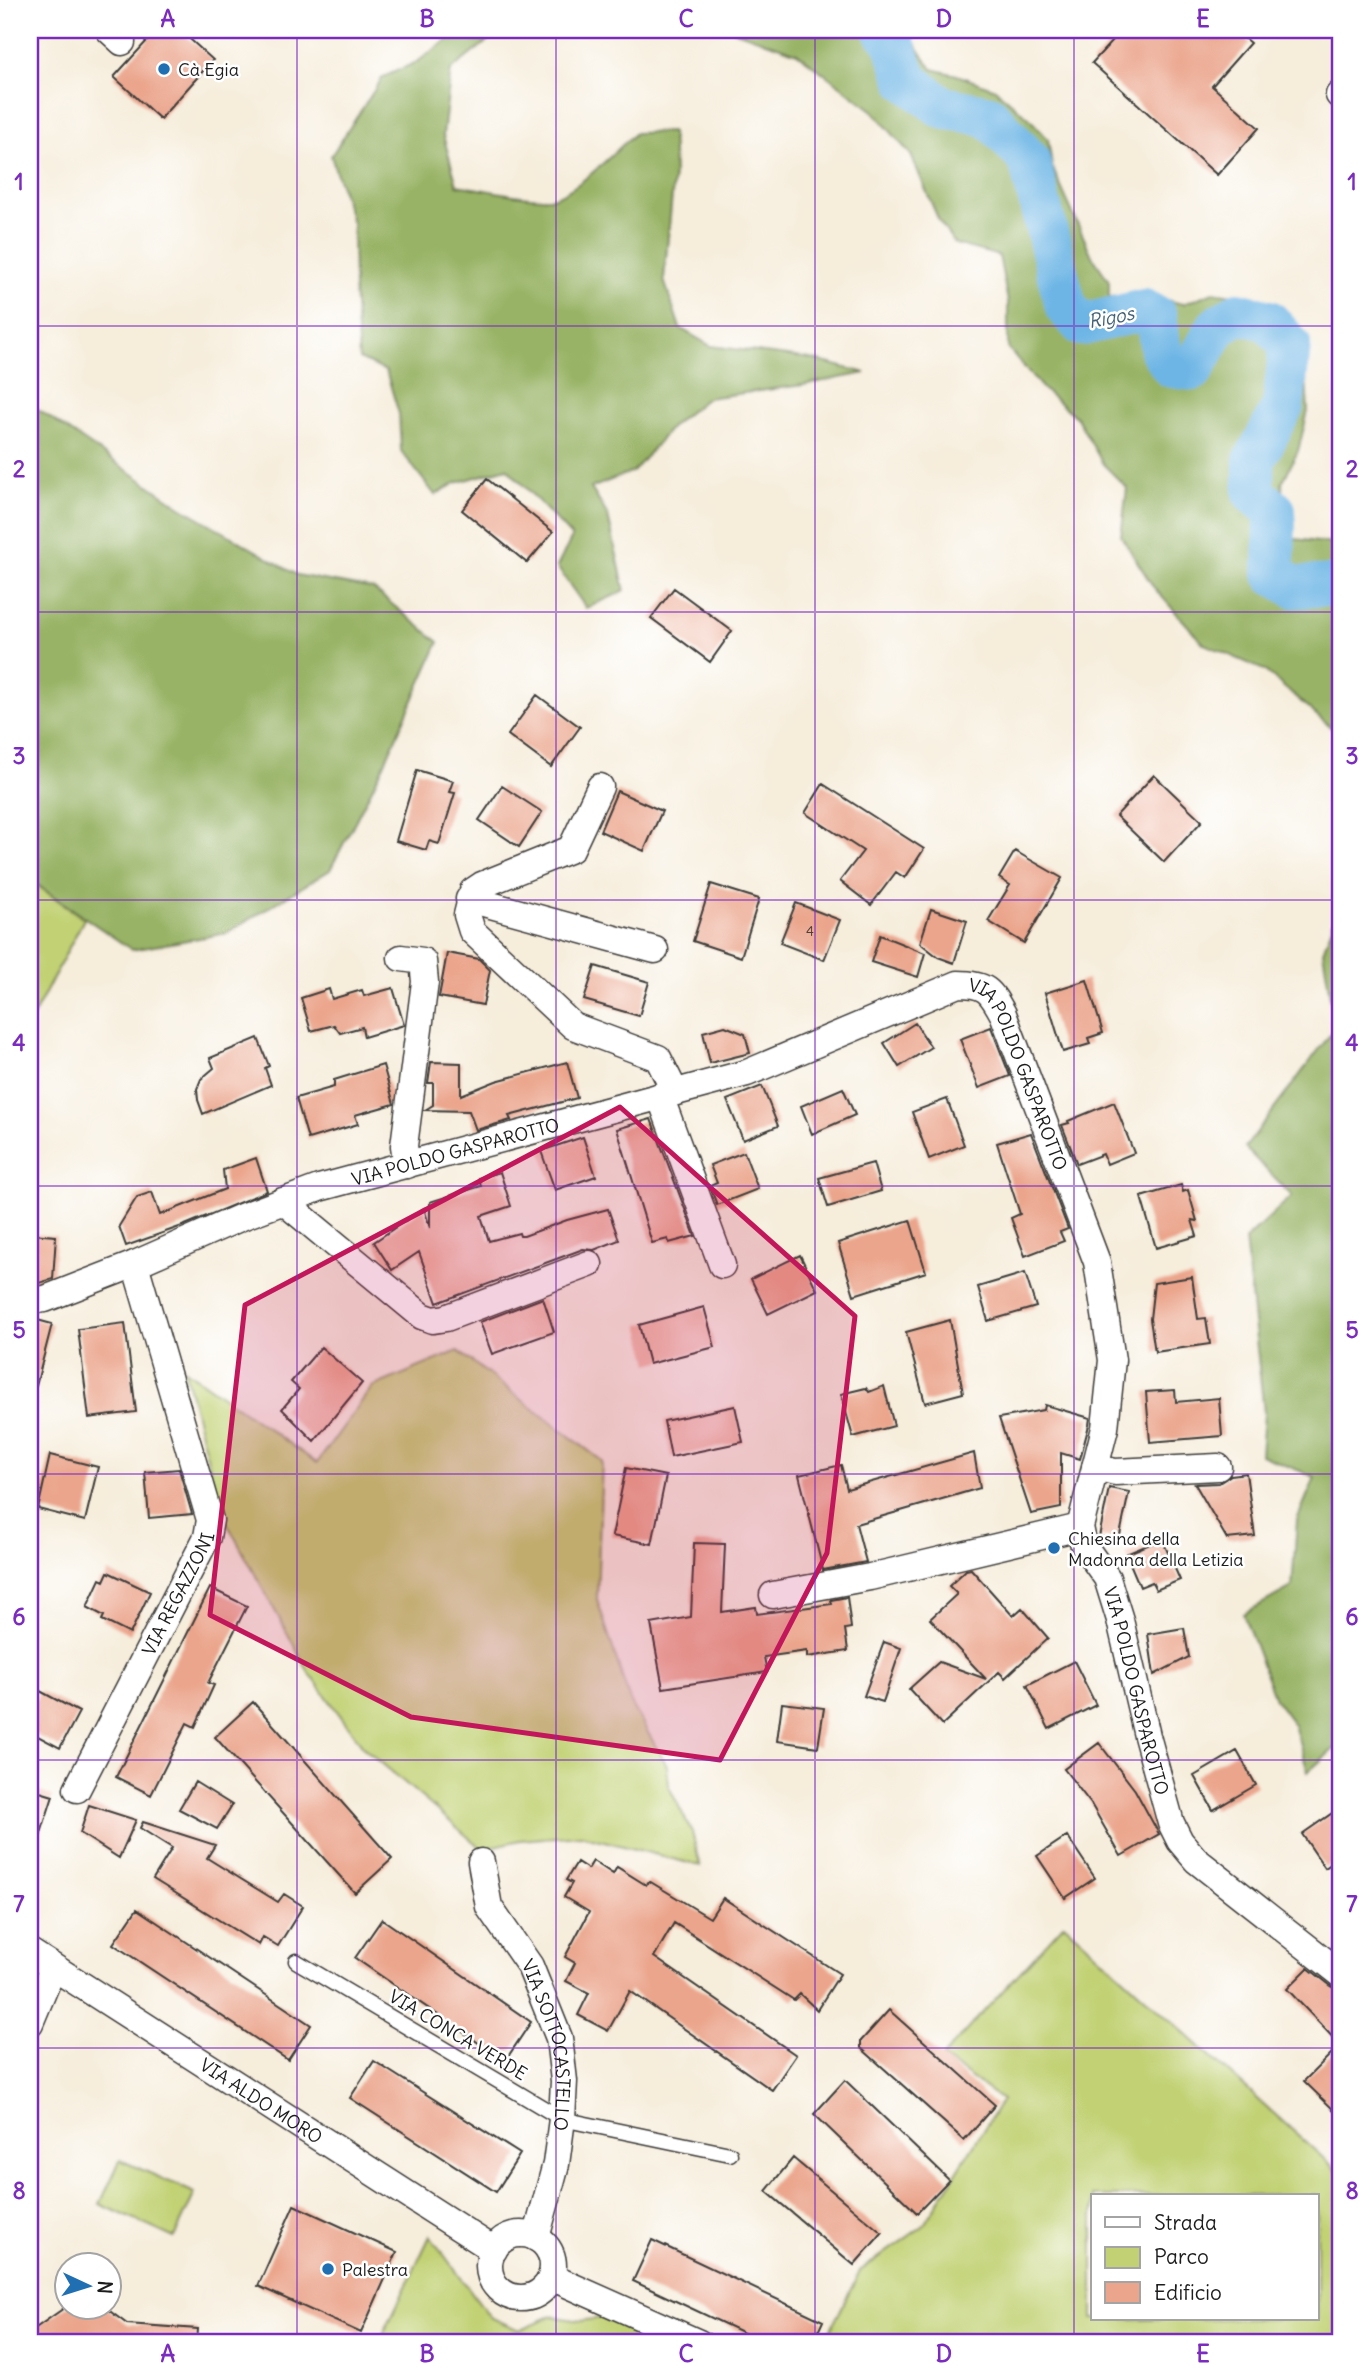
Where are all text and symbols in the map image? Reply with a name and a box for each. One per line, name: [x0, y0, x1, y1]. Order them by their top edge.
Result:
text: A: [161, 4, 176, 33]
text: B: [419, 4, 435, 33]
text: C: [678, 4, 694, 33]
text: D: [936, 4, 952, 33]
text: E: [1196, 4, 1210, 33]
place label: Cà Egia: [178, 58, 239, 81]
marker: Cà Egia: [156, 61, 172, 77]
text: 1: [14, 167, 24, 196]
text: 1: [1347, 167, 1357, 196]
water label: Rigos: [1086, 301, 1137, 333]
text: 2: [13, 454, 26, 483]
text: 2: [1346, 454, 1359, 483]
text: 3: [12, 741, 26, 770]
text: 3: [1345, 741, 1359, 770]
house number: 4: [806, 922, 814, 940]
street label: VIA POLDO GASPAROTTO: [967, 973, 1073, 1173]
text: 4: [12, 1028, 26, 1057]
text: 4: [1345, 1028, 1359, 1057]
street label: VIA POLDO GASPAROTTO: [349, 1113, 562, 1190]
text: 5: [12, 1315, 26, 1344]
text: 5: [1345, 1315, 1359, 1344]
place label: Chiesina della Madonna della Letizia: [1068, 1527, 1244, 1571]
street label: VIA REGAZZONI: [137, 1531, 219, 1659]
marker: Chiesina della Madonna della Letizia: [1046, 1540, 1062, 1556]
street label: VIA POLDO GASPAROTTO: [1099, 1584, 1174, 1797]
text: 6: [12, 1602, 26, 1631]
text: 6: [1345, 1602, 1359, 1631]
text: 7: [13, 1889, 25, 1918]
text: 7: [1346, 1889, 1358, 1918]
street label: VIA SOTTOCASTELLO: [517, 1954, 576, 2132]
street label: VIA CONCA VERDE: [385, 1985, 531, 2085]
street label: VIA ALDO MORO: [196, 2053, 327, 2148]
text: 8: [12, 2176, 26, 2205]
text: 8: [1345, 2176, 1359, 2205]
legend: [1091, 2194, 1318, 2320]
text: Strada: [1154, 2209, 1217, 2236]
text: Parco: [1154, 2243, 1209, 2270]
north arrow: [52, 2250, 122, 2320]
place label: Palestra: [342, 2258, 408, 2281]
marker: Palestra: [320, 2261, 336, 2277]
text: Edificio: [1154, 2279, 1222, 2306]
text: N: [93, 2280, 117, 2295]
text: A: [161, 2339, 176, 2368]
text: B: [419, 2339, 435, 2368]
text: C: [678, 2339, 694, 2368]
text: D: [936, 2339, 952, 2368]
text: E: [1196, 2339, 1210, 2368]

